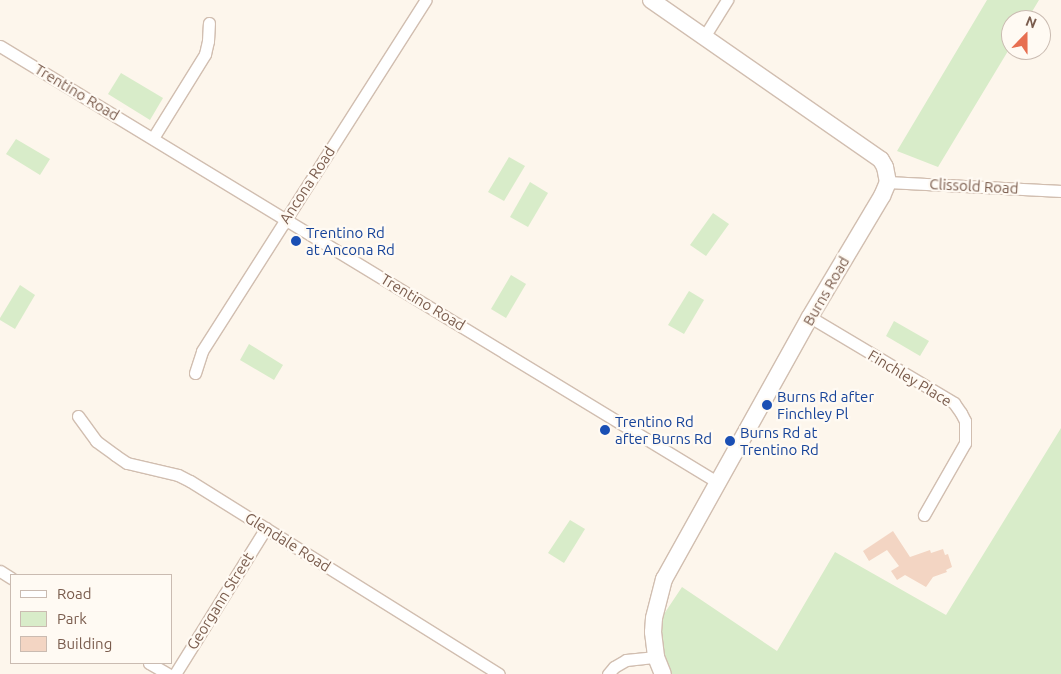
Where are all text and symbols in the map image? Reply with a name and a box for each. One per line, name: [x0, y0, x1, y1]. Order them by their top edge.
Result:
north arrow: [1001, 10, 1051, 60]
text: N: [1023, 13, 1039, 31]
street label: Trentino Road: [32, 60, 122, 124]
street label: Ancona Road: [275, 143, 339, 227]
street label: Clissold Road: [929, 175, 1019, 197]
place label: Trentino Rd at Ancona Rd: [306, 223, 395, 258]
marker: Trentino Rd at Ancona Rd: [290, 235, 302, 247]
street label: Burns Road: [799, 253, 853, 329]
street label: Trentino Road: [378, 270, 468, 334]
street label: Finchley Place: [865, 346, 955, 410]
place label: Burns Rd after Finchley Pl: [777, 387, 874, 422]
marker: Burns Rd after Finchley Pl: [761, 399, 773, 411]
place label: Trentino Rd after Burns Rd: [615, 412, 712, 447]
place label: Burns Rd at Trentino Rd: [740, 423, 819, 458]
marker: Trentino Rd after Burns Rd: [599, 424, 611, 436]
marker: Burns Rd at Trentino Rd: [724, 435, 736, 447]
street label: Glendale Road: [242, 509, 334, 575]
street label: Georgann Street: [183, 549, 257, 653]
legend: [10, 574, 172, 664]
text: Road: [57, 585, 92, 602]
text: Park: [57, 610, 87, 627]
text: Building: [57, 635, 112, 652]

